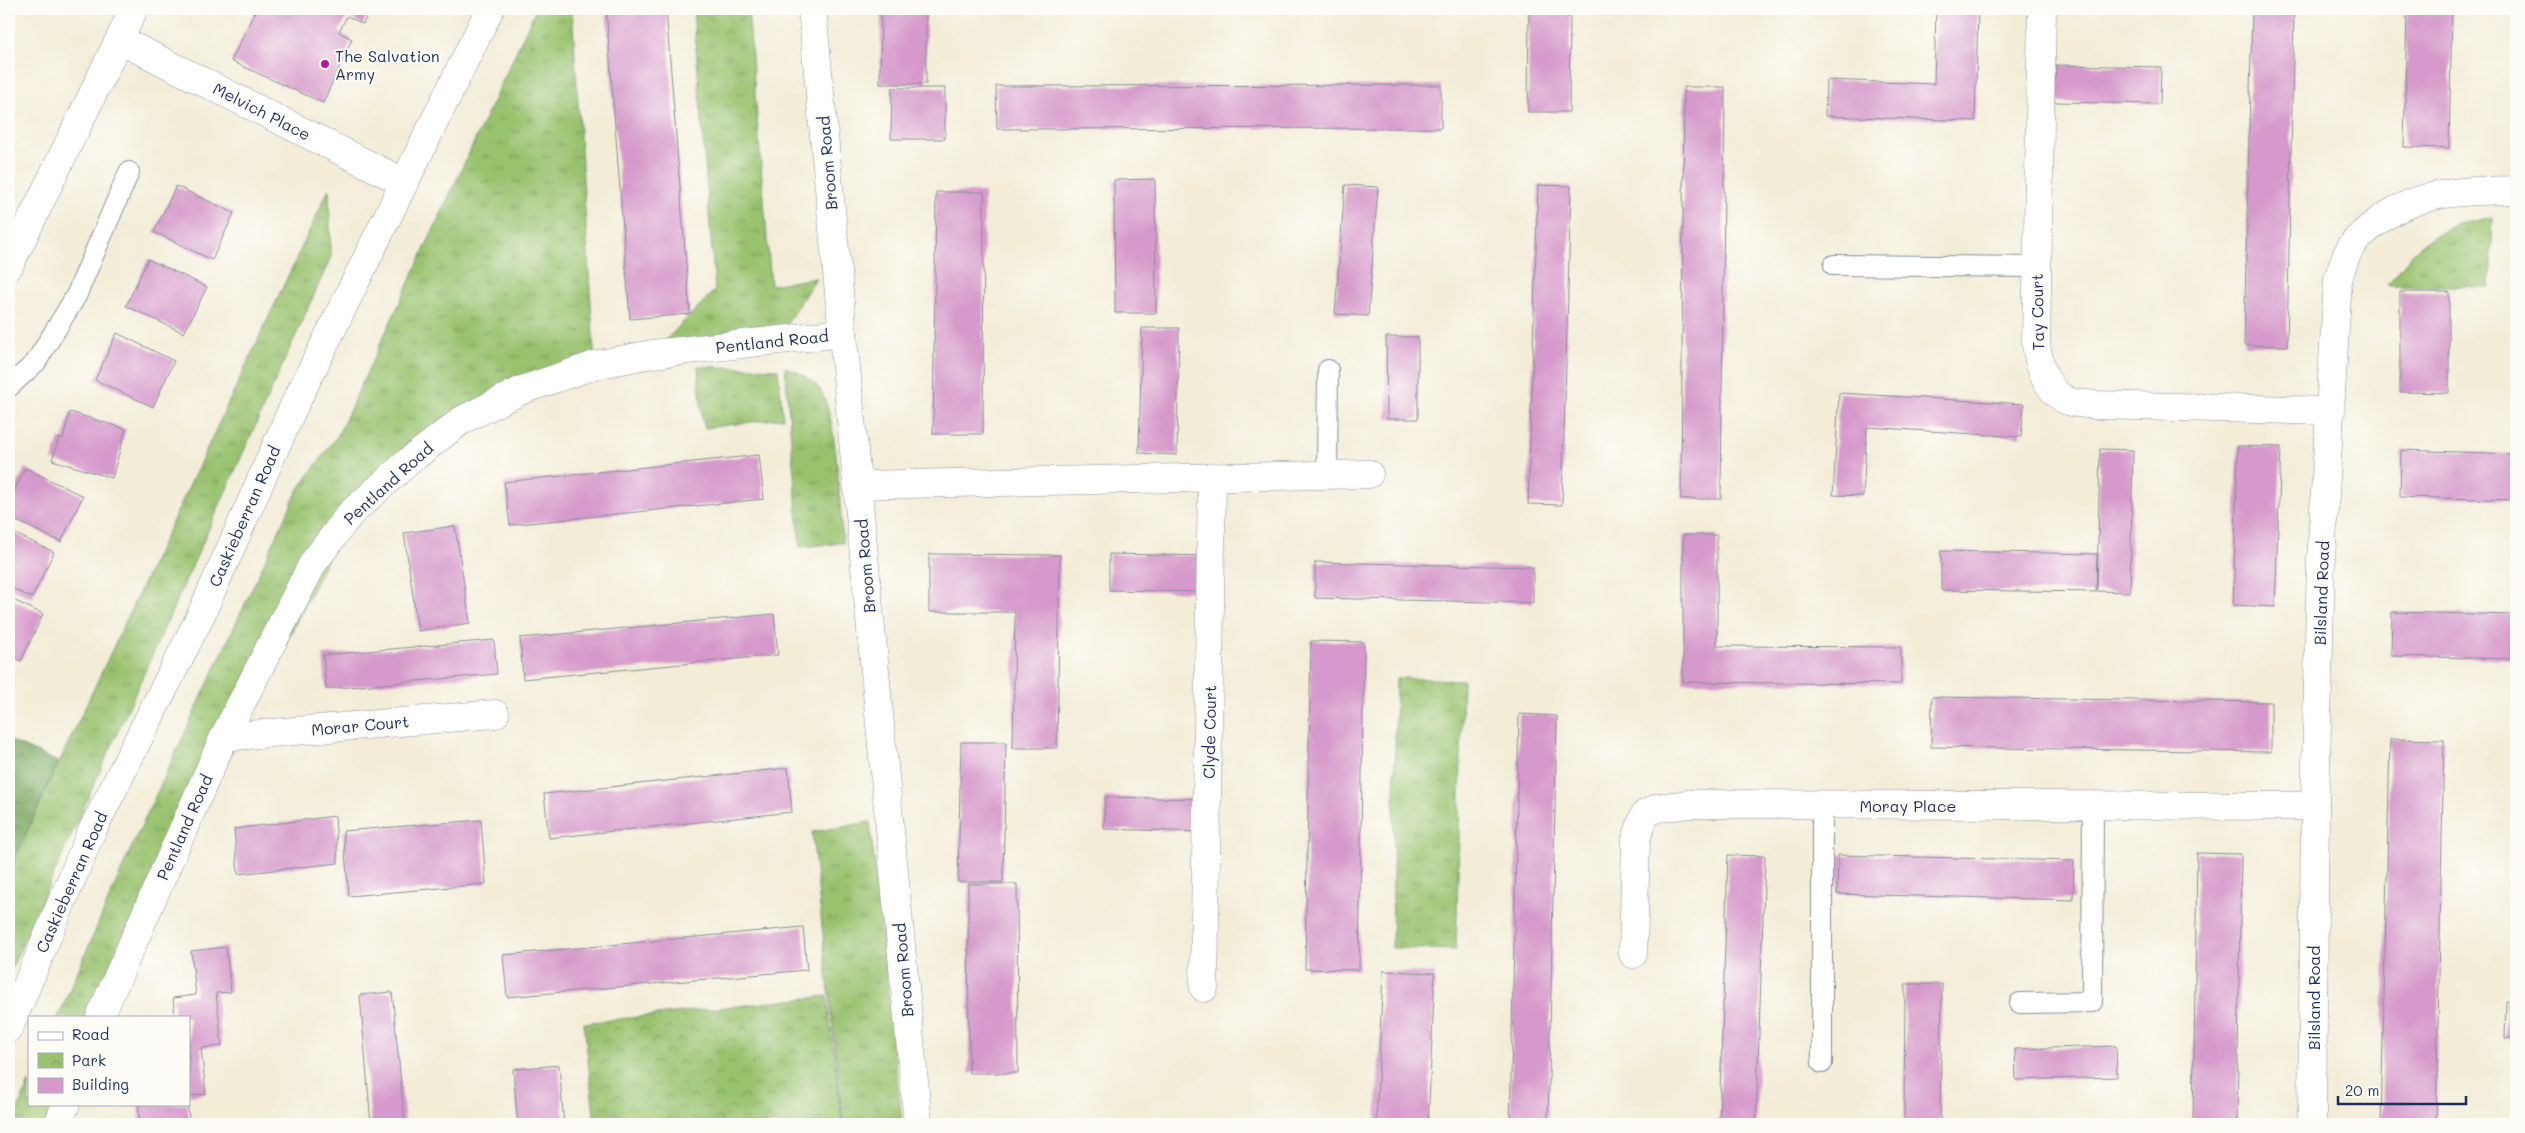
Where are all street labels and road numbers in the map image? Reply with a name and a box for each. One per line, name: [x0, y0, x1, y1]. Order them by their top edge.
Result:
street label: Melvich Place: [210, 77, 314, 145]
street label: Broom Road: [812, 115, 842, 211]
street label: Tay Court: [2026, 273, 2048, 351]
street label: Pentland Road: [714, 325, 830, 357]
street label: Pentland Road: [339, 437, 437, 529]
street label: Caskieberran Road: [203, 442, 285, 590]
street label: Broom Road: [850, 518, 880, 614]
street label: Bilsland Road: [2309, 540, 2333, 646]
street label: Clyde Court: [1198, 685, 1220, 779]
street label: Morar Court: [310, 710, 410, 740]
street label: Pentland Road: [151, 771, 217, 883]
street label: Moray Place: [1860, 795, 1956, 816]
street label: Caskieberran Road: [30, 808, 112, 956]
street label: Broom Road: [888, 922, 918, 1018]
street label: Bilsland Road: [2303, 946, 2324, 1050]

